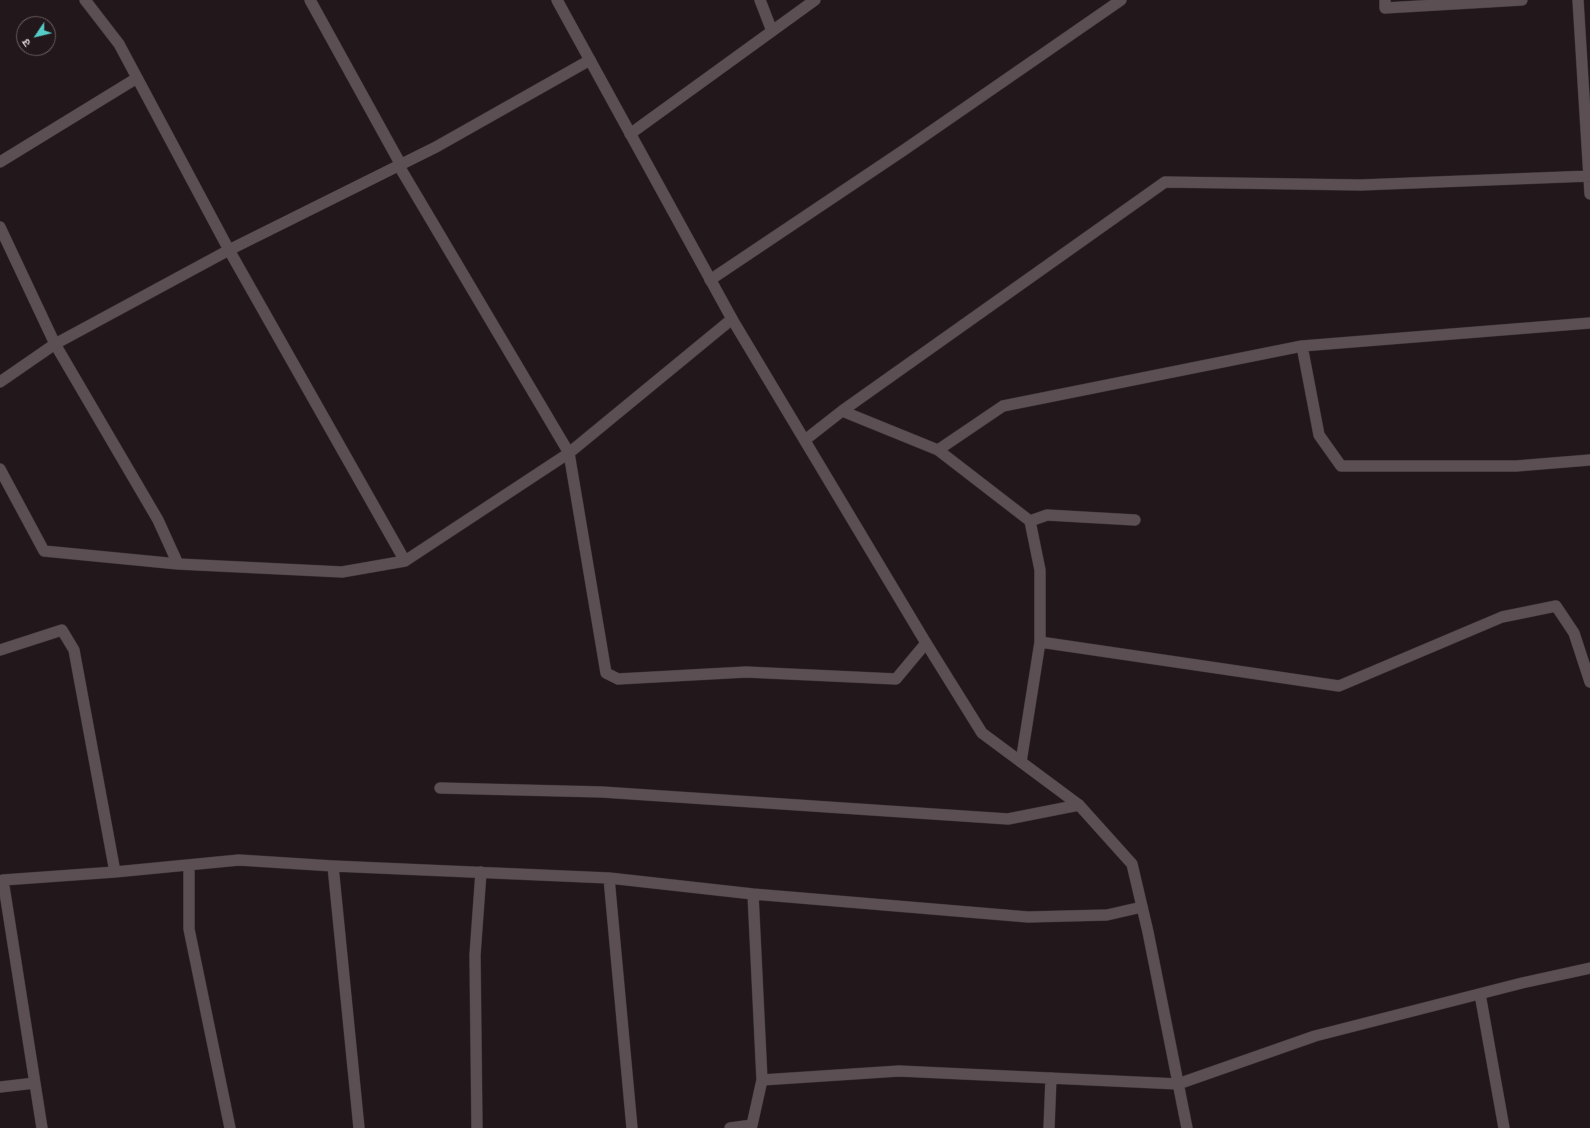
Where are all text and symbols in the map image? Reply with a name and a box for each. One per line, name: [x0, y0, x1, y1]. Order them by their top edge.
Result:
north arrow: [16, 16, 56, 56]
text: उ: [19, 36, 35, 49]

